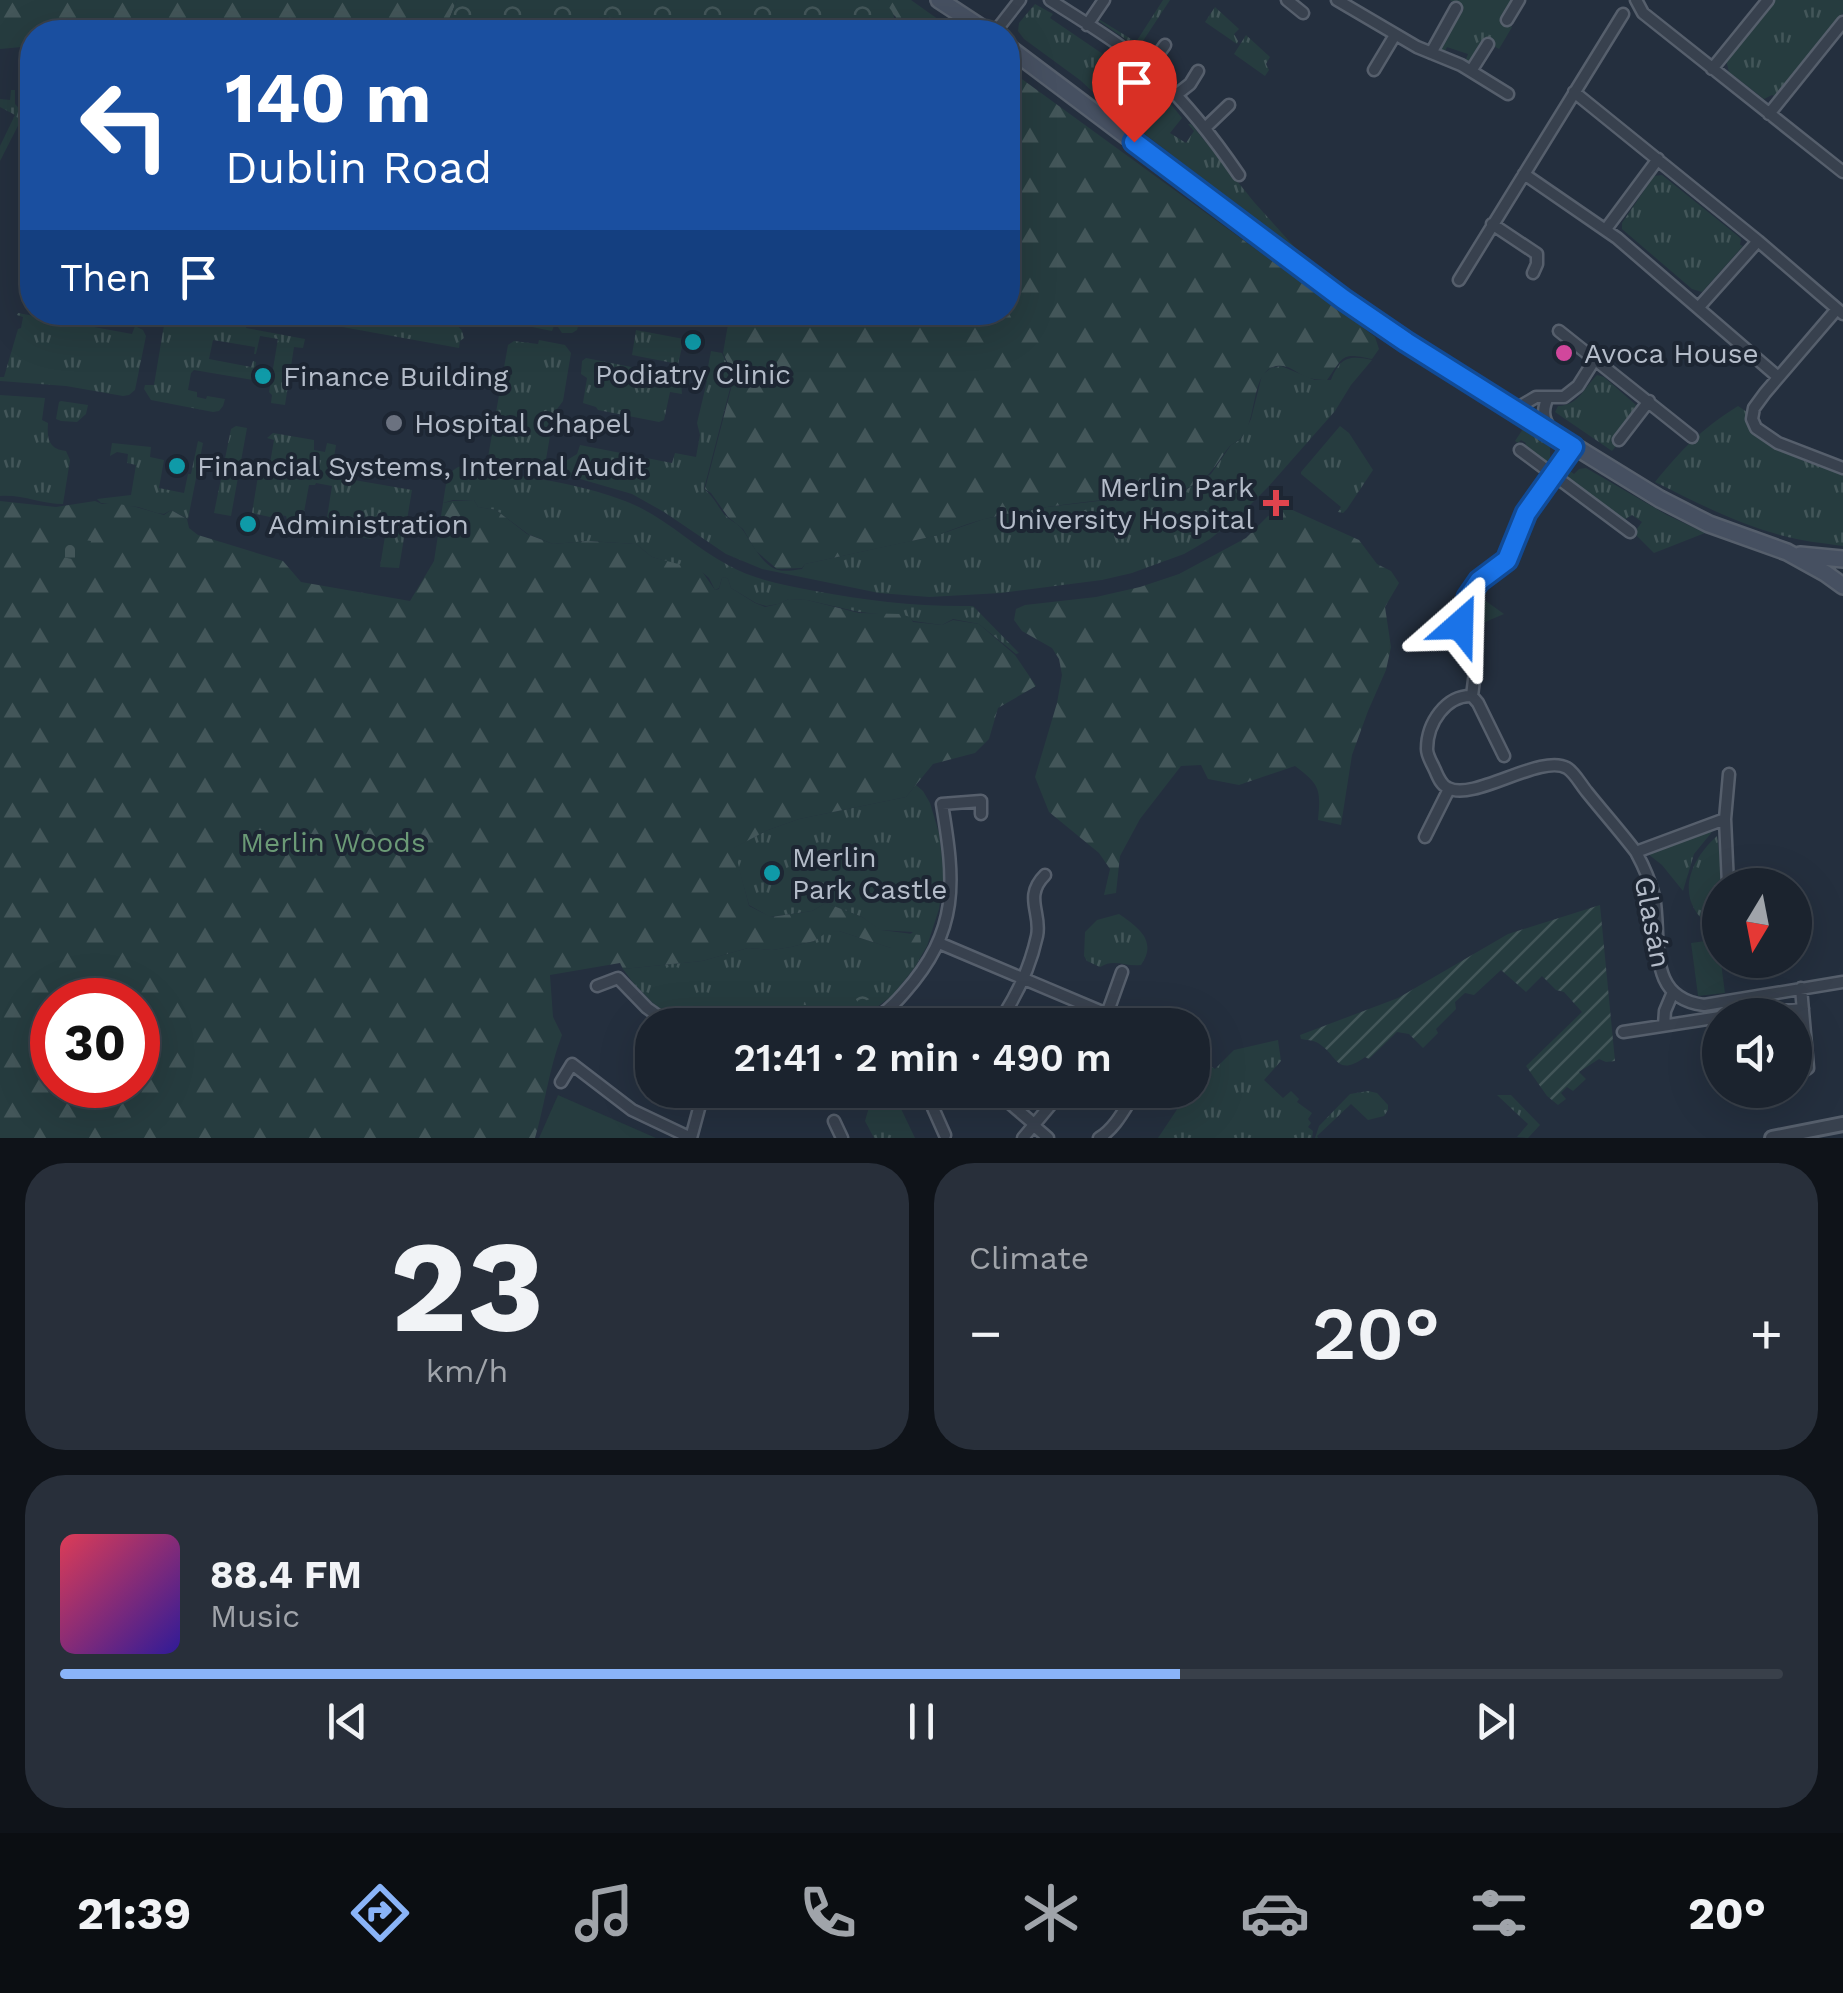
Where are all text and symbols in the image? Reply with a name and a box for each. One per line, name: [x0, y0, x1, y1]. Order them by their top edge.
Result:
pin: [1092, 40, 1177, 143]
icon: arrive: [1107, 55, 1162, 110]
text: 140 m: [225, 57, 431, 139]
icon: left: [60, 60, 190, 190]
text: Dublin Road: [225, 141, 492, 194]
icon: arrive: [171, 250, 226, 305]
text: Then: [60, 256, 151, 300]
marker: Podiatry Clinic: [682, 331, 704, 353]
place label: Avoca House: [1584, 337, 1759, 370]
marker: Avoca House: [1553, 342, 1575, 364]
place label: Podiatry Clinic: [595, 358, 791, 391]
place label: Finance Building: [283, 360, 508, 393]
marker: Finance Building: [252, 365, 274, 387]
place label: Hospital Chapel: [414, 407, 631, 440]
marker: Hospital Chapel: [383, 412, 405, 434]
place label: Financial Systems, Internal Audit: [197, 450, 647, 483]
marker: Financial Systems, Internal Audit: [166, 455, 188, 477]
place label: Merlin Park University Hospital: [998, 471, 1254, 536]
marker: Merlin Park University Hospital: [1263, 490, 1289, 516]
place label: Administration: [268, 508, 469, 541]
marker: Administration: [237, 513, 259, 535]
position arrow: [1408, 573, 1512, 677]
park label: Merlin Woods: [240, 826, 426, 859]
place label: Merlin Park Castle: [792, 841, 947, 906]
marker: Merlin Park Castle: [761, 862, 783, 884]
north arrow: [1702, 868, 1812, 978]
map controls: [1702, 868, 1812, 1108]
street label: Glasán: [1627, 873, 1678, 971]
speed limit sign: 30: [30, 978, 160, 1108]
button: sound: [1702, 998, 1812, 1108]
text: 21:41 · 2 min · 490 m: [733, 1036, 1112, 1080]
text: 23: [390, 1210, 544, 1363]
text: Climate: [969, 1239, 1089, 1277]
text: 20°: [1312, 1289, 1440, 1377]
text: −: [969, 1301, 1002, 1365]
text: +: [1750, 1301, 1783, 1365]
text: km/h: [426, 1352, 508, 1390]
text: 88.4 FM: [210, 1553, 362, 1597]
text: Music: [210, 1597, 300, 1635]
icon: previous: [320, 1694, 375, 1749]
icon: pause: [894, 1694, 949, 1749]
icon: next: [1468, 1694, 1523, 1749]
icon: directions: [345, 1878, 415, 1948]
icon: music: [569, 1878, 639, 1948]
icon: phone: [793, 1878, 863, 1948]
icon: climate: [1016, 1878, 1086, 1948]
icon: car: [1240, 1878, 1310, 1948]
icon: filters: [1464, 1878, 1534, 1948]
text: 21:39: [77, 1887, 191, 1940]
text: 20°: [1688, 1887, 1766, 1940]

